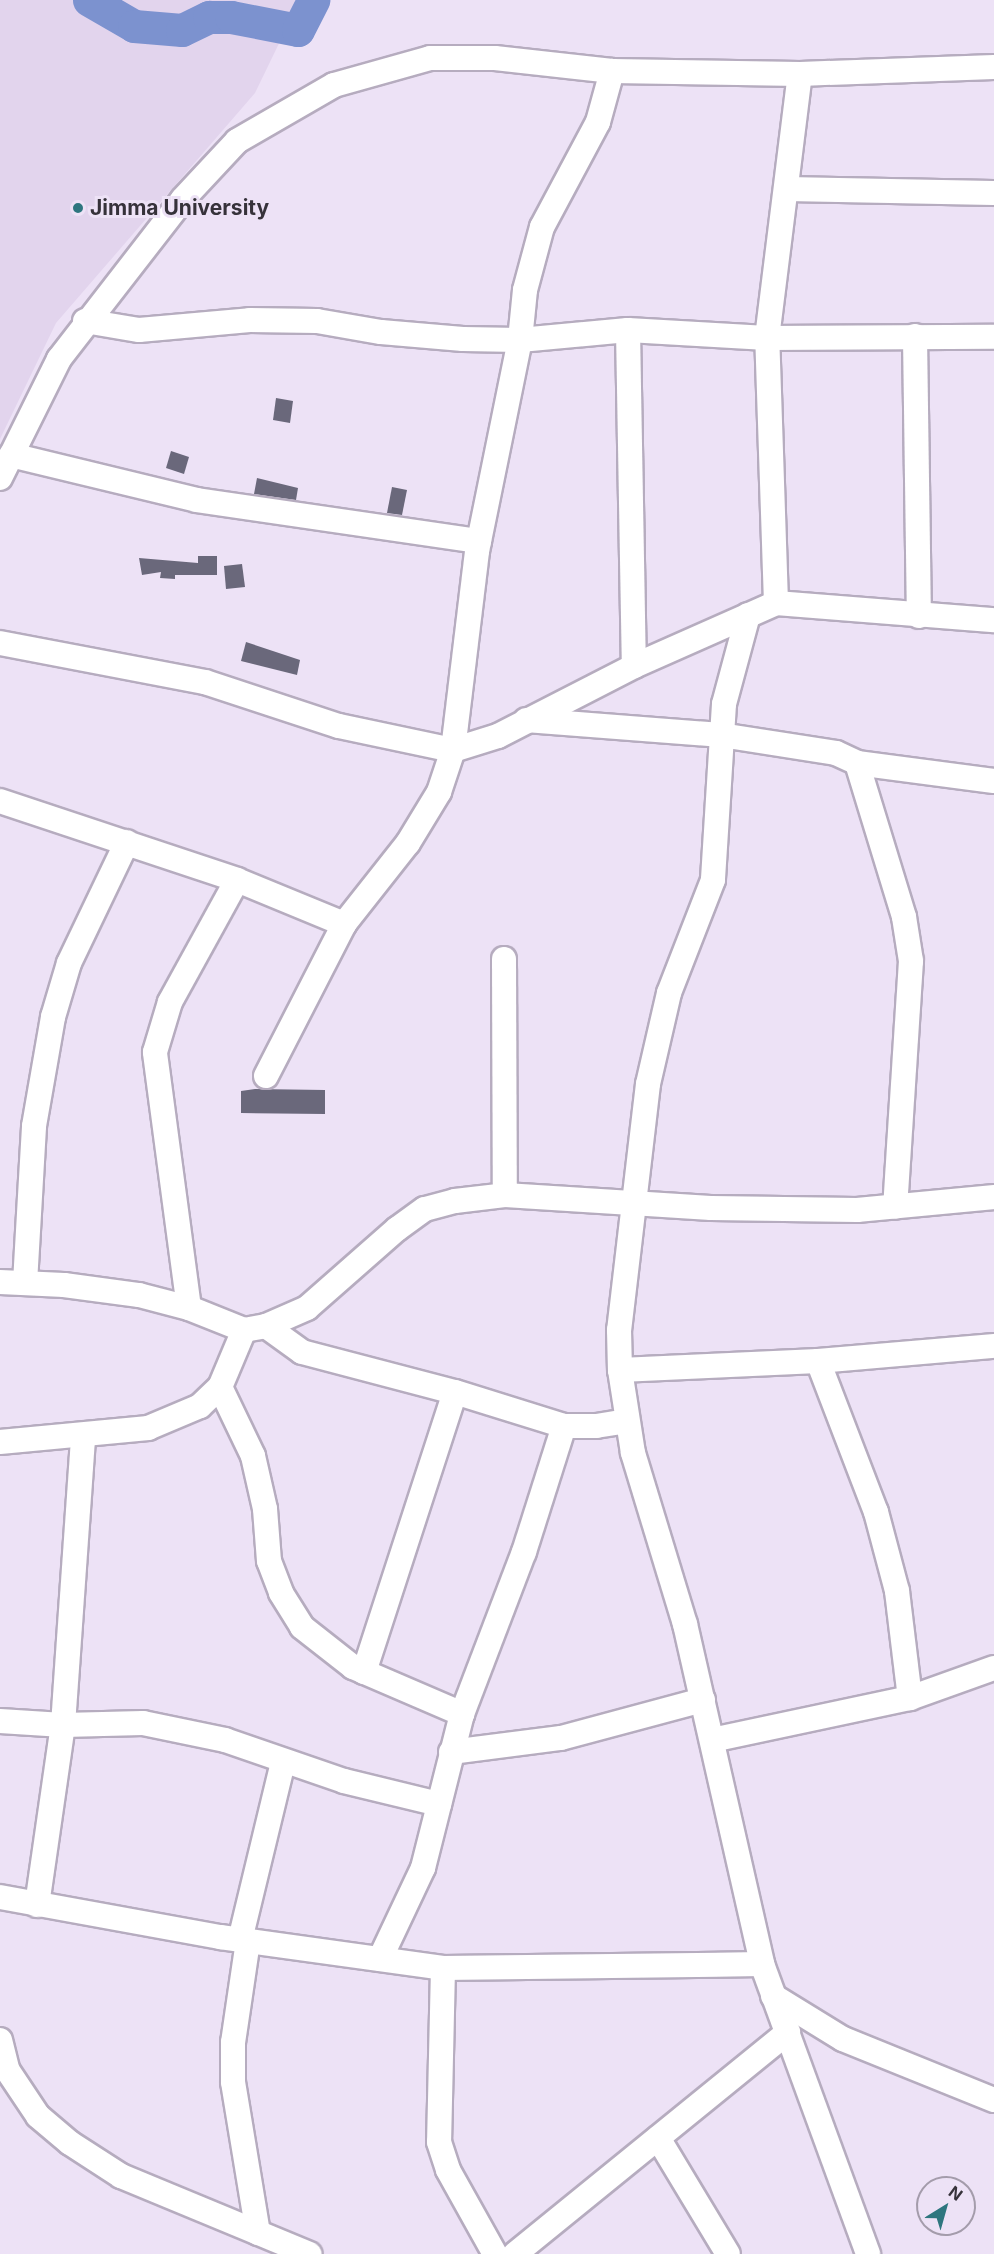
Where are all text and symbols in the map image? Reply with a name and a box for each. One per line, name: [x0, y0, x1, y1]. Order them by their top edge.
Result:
place label: Jimma University: [90, 195, 269, 221]
marker: Jimma University: [71, 201, 85, 215]
north arrow: [916, 2176, 976, 2236]
text: N: [945, 2182, 967, 2205]

